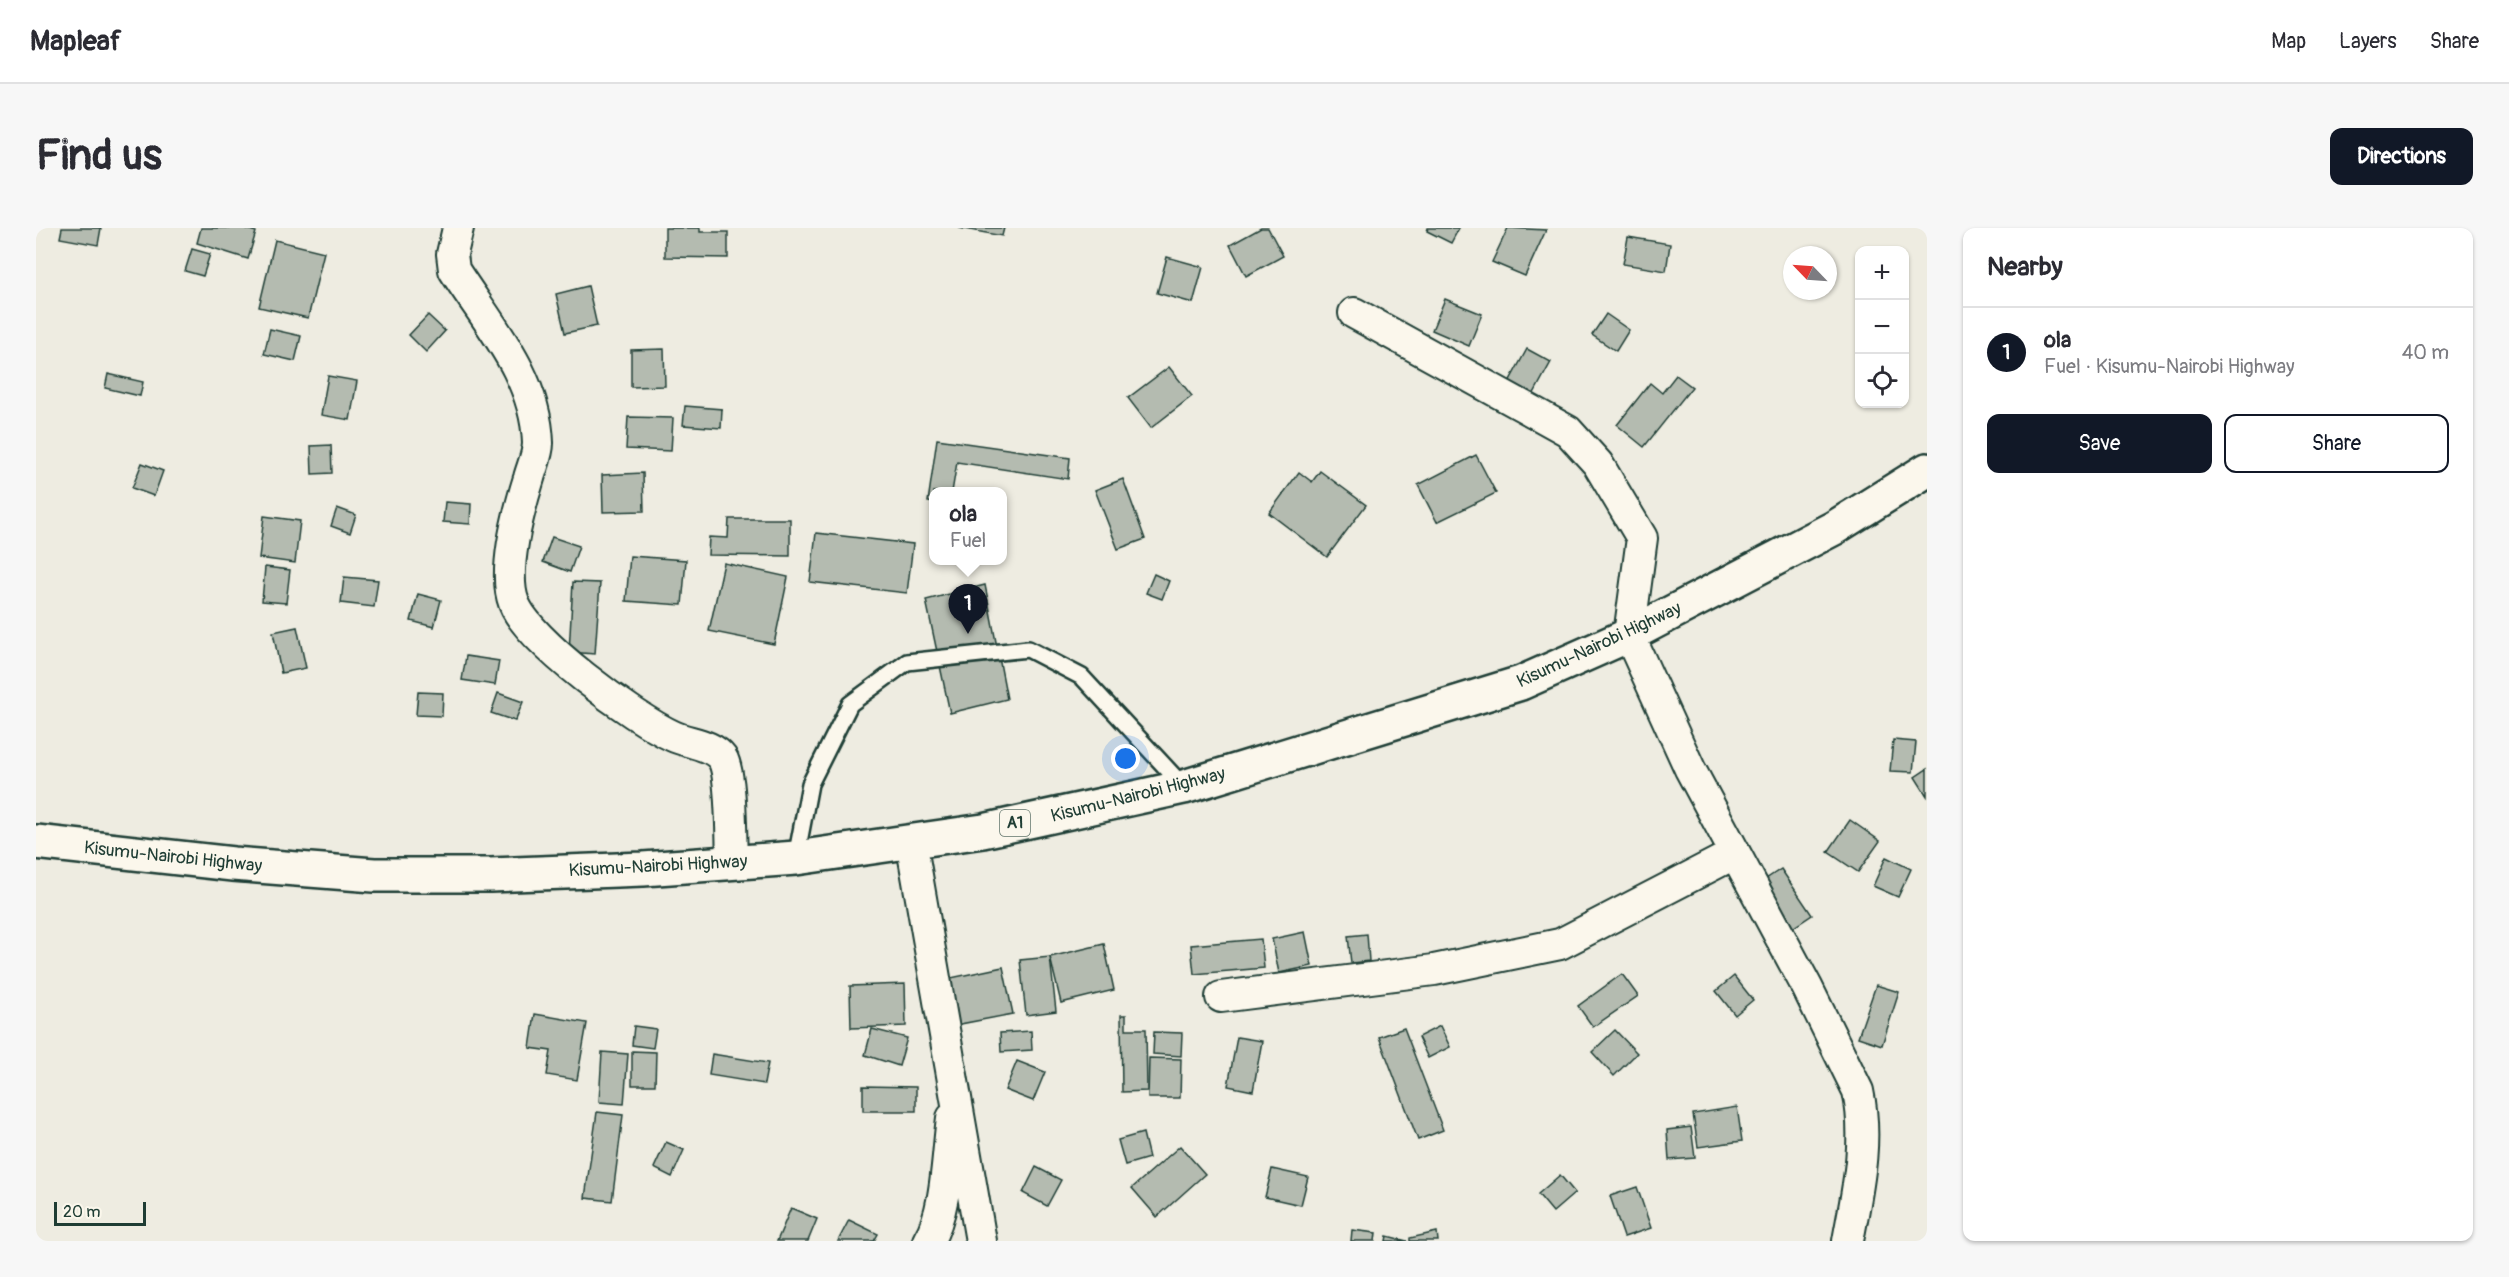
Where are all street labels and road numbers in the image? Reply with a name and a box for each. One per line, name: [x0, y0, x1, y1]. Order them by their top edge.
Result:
street label: Kisumu-Nairobi Highway: [1513, 597, 1685, 693]
street label: Kisumu-Nairobi Highway: [1048, 762, 1228, 828]
road number: A1: [1000, 810, 1030, 836]
street label: Kisumu-Nairobi Highway: [83, 836, 263, 878]
street label: Kisumu-Nairobi Highway: [568, 850, 748, 882]

